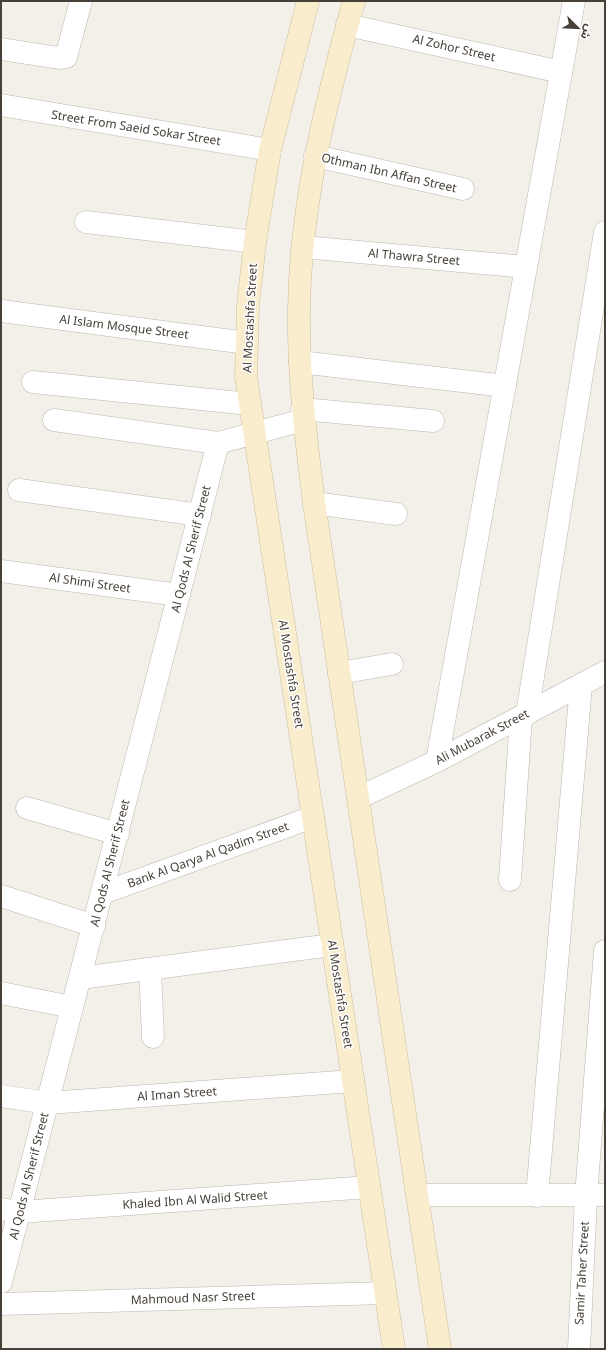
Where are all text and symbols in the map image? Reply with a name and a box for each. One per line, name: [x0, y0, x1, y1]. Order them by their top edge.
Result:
north arrow: [558, 8, 598, 48]
text: ش: [578, 22, 598, 42]
street label: Al Zohor Street: [411, 30, 498, 65]
street label: Street From Saeid Sokar Street: [50, 106, 223, 149]
street label: Othman Ibn Affan Street: [320, 149, 459, 196]
street label: Al Thawra Street: [367, 244, 461, 269]
street label: Al Mostashfa Street: [238, 262, 261, 373]
street label: Al Islam Mosque Street: [59, 310, 190, 343]
street label: Al Qods Al Sherif Street: [167, 483, 215, 614]
street label: Al Shimi Street: [48, 568, 132, 597]
street label: Al Mostashfa Street: [275, 619, 309, 730]
street label: Ali Mubarak Street: [432, 704, 532, 768]
street label: Al Qods Al Sherif Street: [86, 797, 134, 928]
street label: Bank Al Qarya Al Qadim Street: [125, 817, 292, 892]
street label: Al Mostashfa Street: [324, 939, 358, 1050]
street label: Al Iman Street: [136, 1082, 218, 1105]
street label: Al Qods Al Sherif Street: [5, 1110, 53, 1241]
street label: Khaled Ibn Al Walid Street: [122, 1186, 269, 1213]
street label: Samir Taher Street: [570, 1220, 593, 1325]
street label: Mahmoud Nasr Street: [130, 1287, 256, 1308]

